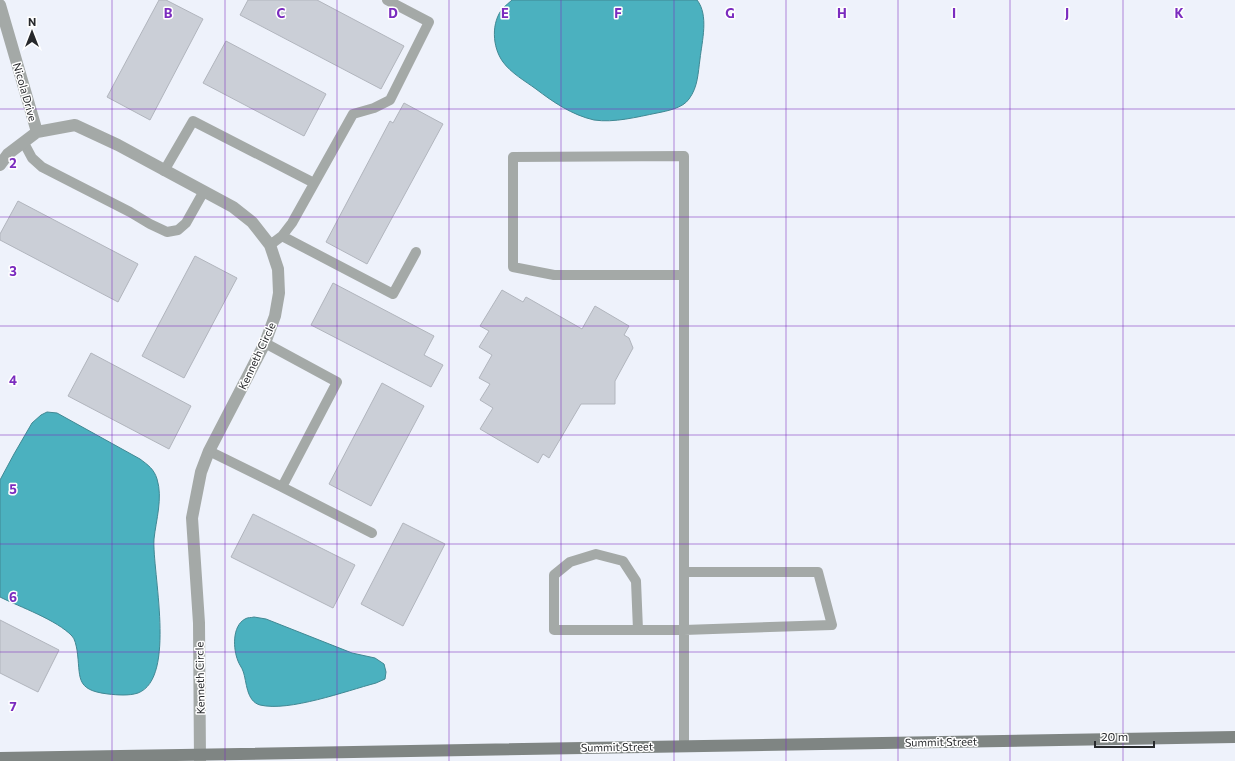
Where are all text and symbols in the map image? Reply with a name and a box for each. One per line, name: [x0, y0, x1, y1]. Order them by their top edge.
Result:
text: B: [164, 5, 173, 21]
text: C: [277, 5, 286, 21]
text: D: [388, 5, 398, 21]
text: E: [501, 5, 509, 21]
text: F: [614, 5, 622, 21]
text: G: [725, 5, 735, 21]
text: H: [837, 5, 847, 21]
text: I: [952, 5, 956, 21]
text: J: [1065, 5, 1069, 21]
text: K: [1174, 5, 1184, 21]
north arrow: [12, 12, 52, 52]
text: N: [28, 15, 36, 28]
street label: Nicola Drive: [11, 61, 40, 123]
text: 2: [9, 155, 17, 171]
text: 3: [9, 263, 17, 279]
street label: Kenneth Circle: [235, 320, 278, 391]
text: 4: [9, 372, 17, 388]
text: 5: [9, 481, 17, 497]
text: 6: [9, 589, 17, 605]
street label: Kenneth Circle: [192, 641, 207, 714]
text: 7: [9, 698, 17, 714]
scale bar: [1095, 723, 1154, 749]
text: 20 m: [1101, 729, 1128, 743]
street label: Summit Street: [905, 734, 978, 749]
street label: Summit Street: [581, 739, 654, 754]

